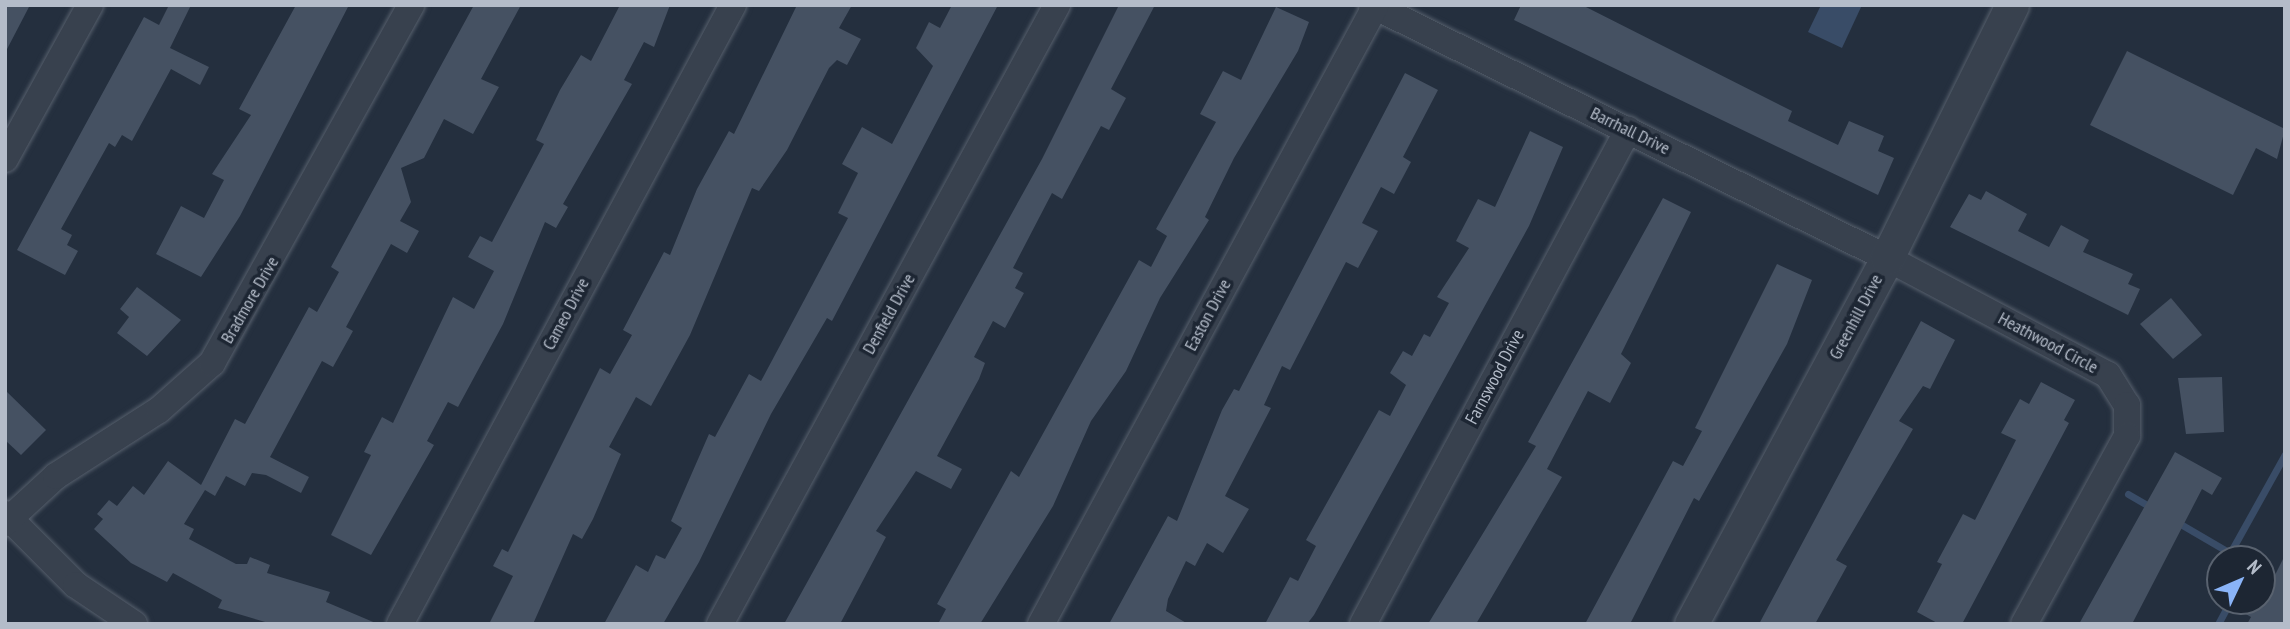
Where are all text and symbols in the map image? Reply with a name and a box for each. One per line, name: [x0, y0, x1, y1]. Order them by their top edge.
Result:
street label: Barrhall Drive: [1587, 103, 1673, 159]
street label: Bradmore Drive: [216, 253, 284, 347]
street label: Denfield Drive: [858, 270, 920, 358]
street label: Greenhill Drive: [1825, 271, 1887, 363]
street label: Cameo Drive: [538, 274, 594, 354]
street label: Easton Drive: [1180, 275, 1236, 355]
street label: Heathwood Circle: [1994, 308, 2102, 378]
street label: Farnswood Drive: [1461, 326, 1529, 428]
north arrow: [2206, 545, 2276, 615]
text: N: [2242, 555, 2267, 579]

